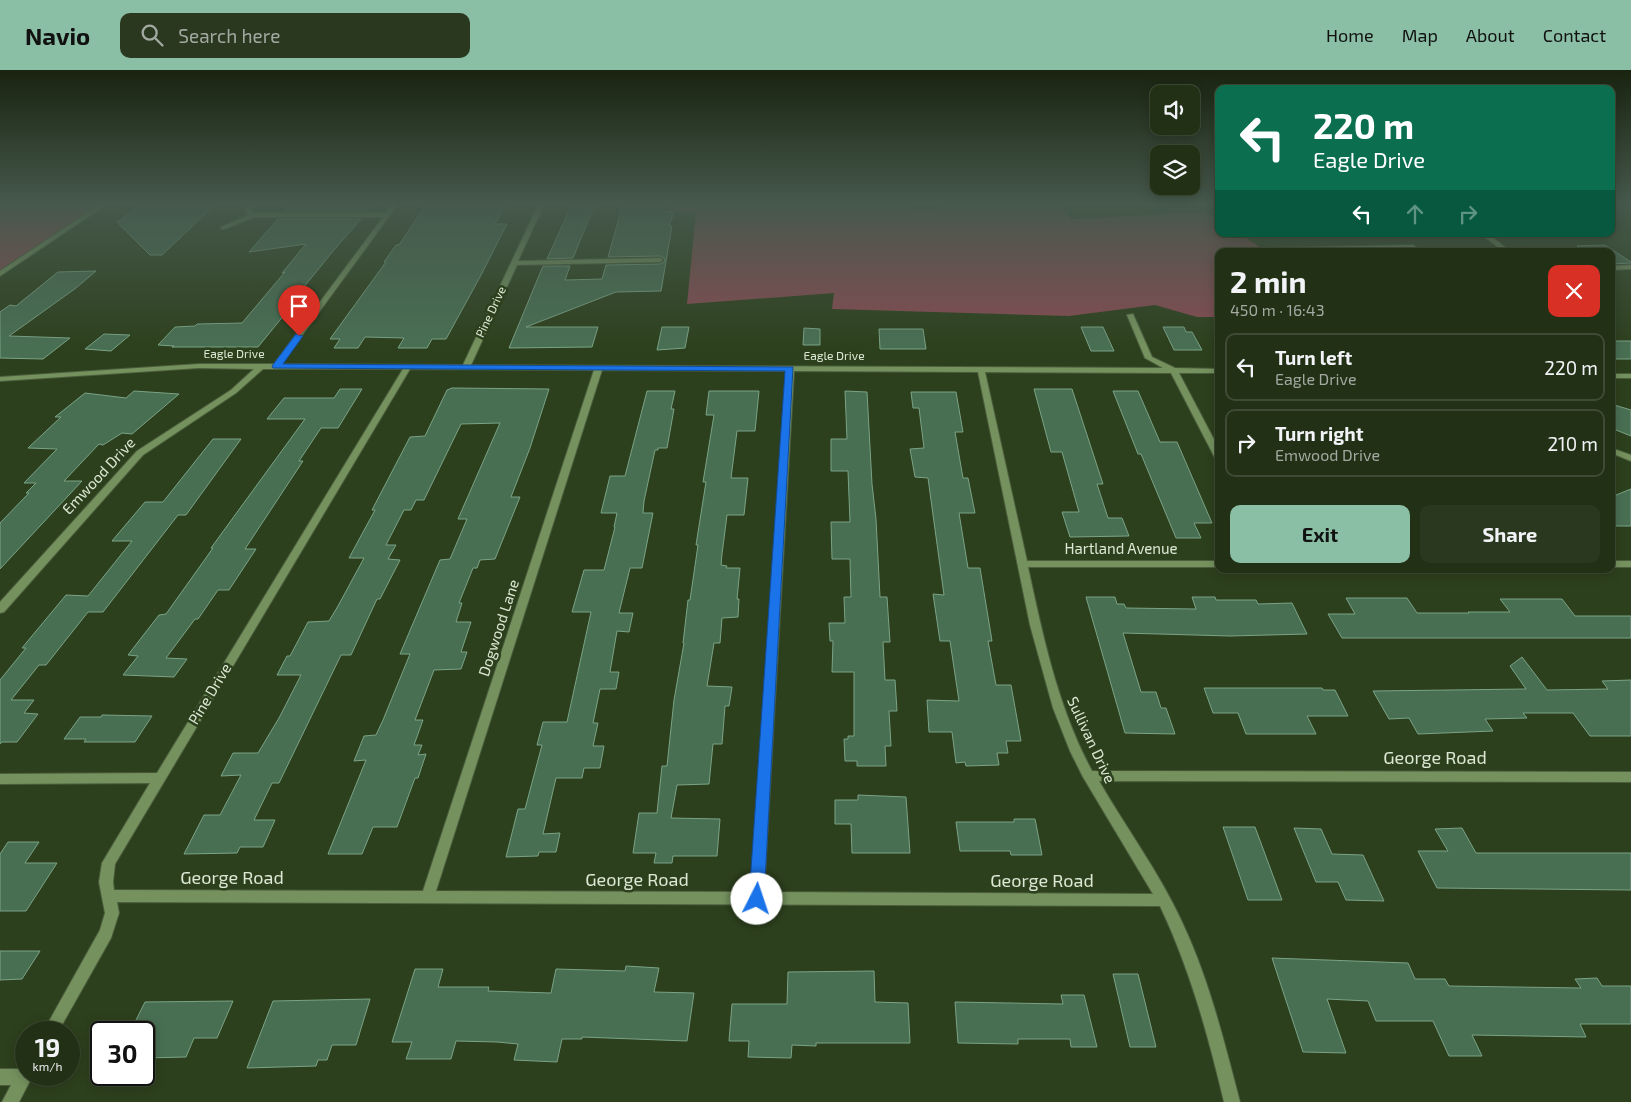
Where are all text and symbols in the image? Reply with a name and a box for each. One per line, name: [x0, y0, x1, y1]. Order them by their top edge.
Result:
search box: [120, 13, 470, 58]
text: Navio: [25, 21, 90, 50]
icon: search: [138, 21, 166, 49]
text: Search here: [178, 24, 280, 47]
text: Home: [1326, 24, 1374, 46]
text: Map: [1402, 24, 1438, 46]
text: About: [1466, 24, 1515, 46]
text: Contact: [1543, 24, 1606, 46]
map controls: [1150, 85, 1200, 195]
button: sound: [1150, 85, 1200, 135]
text: 220 m: [1313, 104, 1414, 146]
icon: left: [1230, 105, 1295, 170]
button: layers: [1150, 145, 1200, 195]
text: Eagle Drive: [1313, 146, 1425, 172]
icon: left: [1348, 200, 1376, 228]
icon: ahead: [1401, 200, 1429, 228]
icon: right: [1454, 200, 1482, 228]
text: 2 min: [1230, 263, 1307, 299]
button: close: [1548, 265, 1600, 317]
street label: Pine Drive: [472, 284, 508, 339]
pin: [278, 285, 320, 336]
icon: arrive: [285, 292, 313, 320]
text: 450 m · 16:43: [1230, 300, 1325, 319]
street label: Eagle Drive: [203, 346, 265, 360]
text: Turn left: [1275, 346, 1352, 369]
street label: Eagle Drive: [803, 348, 865, 362]
icon: left: [1232, 353, 1260, 381]
text: 220 m: [1544, 356, 1598, 379]
text: Eagle Drive: [1275, 369, 1357, 388]
text: Turn right: [1275, 422, 1363, 445]
icon: right: [1232, 429, 1260, 457]
text: 210 m: [1547, 432, 1598, 455]
street label: Emwood Drive: [58, 433, 138, 517]
text: Emwood Drive: [1275, 445, 1380, 464]
button: Exit: [1230, 505, 1410, 563]
button: Share: [1420, 505, 1600, 563]
street label: Hartland Avenue: [1064, 539, 1178, 557]
street label: Dogwood Lane: [474, 577, 522, 678]
street label: Pine Drive: [184, 660, 234, 727]
street label: Sullivan Drive: [1064, 693, 1120, 786]
street label: George Road: [1383, 746, 1487, 768]
street label: George Road: [180, 866, 284, 888]
street label: George Road: [585, 868, 689, 890]
street label: George Road: [990, 869, 1094, 891]
position arrow: [730, 872, 782, 924]
speed limit sign: 30: [90, 1021, 155, 1086]
text: 19: [35, 1032, 60, 1062]
text: km/h: [33, 1059, 62, 1073]

